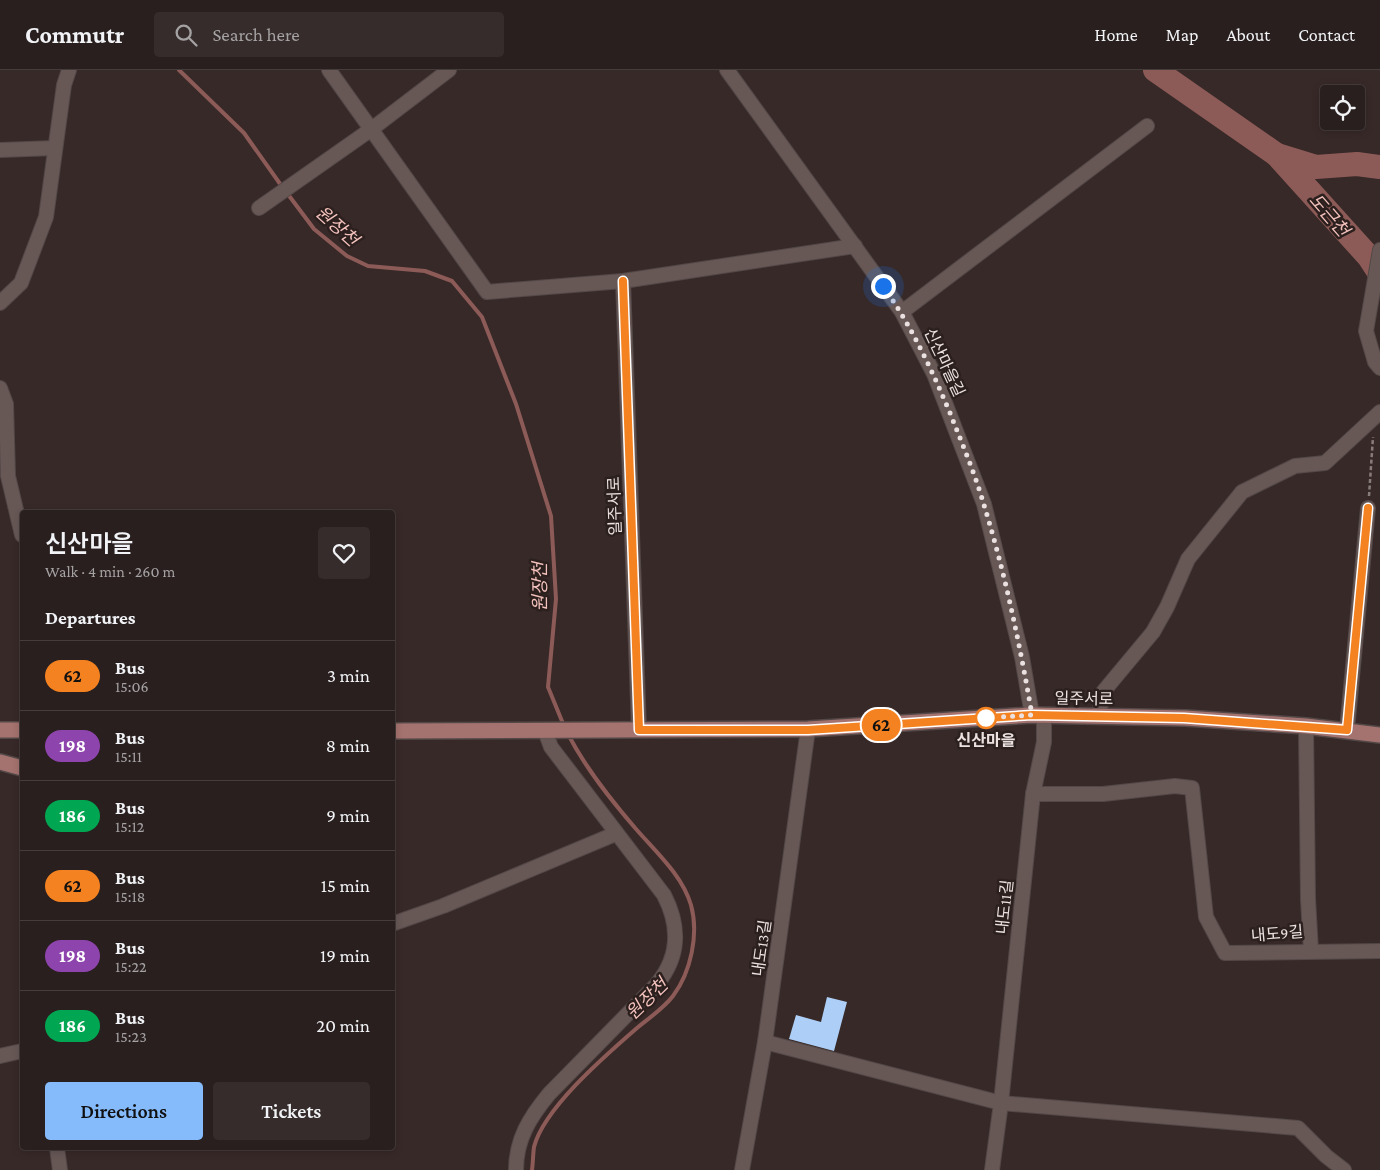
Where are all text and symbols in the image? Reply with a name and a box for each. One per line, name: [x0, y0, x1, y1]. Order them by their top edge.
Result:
search box: [154, 12, 504, 57]
text: Commutr: [25, 21, 124, 48]
icon: search: [172, 21, 200, 49]
text: Search here: [212, 24, 300, 45]
text: Home: [1095, 25, 1138, 45]
text: Map: [1166, 25, 1198, 45]
text: About: [1226, 25, 1270, 45]
text: Contact: [1298, 25, 1355, 45]
map controls: [1320, 85, 1365, 130]
button: locate: [1320, 85, 1365, 130]
water label: 도근천: [1305, 190, 1354, 242]
water label: 원장천: [312, 202, 364, 252]
your location: [871, 274, 896, 299]
street label: 신산마을길: [921, 325, 968, 399]
street label: 일주서로: [605, 476, 624, 536]
button: heart: [318, 527, 370, 579]
text: 신산마을: [45, 530, 133, 557]
water label: 원장천: [530, 560, 550, 612]
text: Walk · 4 min · 260 m: [45, 563, 175, 580]
text: Departures: [45, 607, 136, 628]
text: Bus: [115, 657, 145, 678]
text: 3 min: [327, 665, 370, 686]
text: 62: [63, 666, 82, 686]
text: 15:06: [115, 678, 149, 695]
street label: 일주서로: [1054, 689, 1114, 708]
marker: 신산마을: [975, 707, 997, 729]
line badge: 62: [858, 709, 904, 741]
text: 62: [872, 715, 890, 735]
text: Bus: [115, 727, 145, 748]
place label: 신산마을: [957, 732, 1016, 749]
text: 8 min: [326, 735, 370, 756]
text: 198: [59, 736, 86, 756]
text: 15:11: [115, 748, 142, 765]
text: Bus: [115, 797, 145, 818]
text: 9 min: [326, 805, 370, 826]
text: 186: [59, 806, 86, 826]
text: 15:12: [115, 818, 144, 835]
text: Bus: [115, 867, 145, 888]
text: 15 min: [321, 875, 370, 896]
text: 62: [63, 876, 82, 896]
street label: 내도11길: [993, 879, 1016, 935]
text: 15:18: [115, 888, 145, 905]
street label: 내도13길: [749, 919, 774, 978]
street label: 내도9길: [1250, 923, 1304, 944]
text: Bus: [115, 937, 145, 958]
text: 19 min: [320, 945, 370, 966]
text: 198: [59, 946, 86, 966]
text: 15:22: [115, 958, 147, 975]
water label: 원장천: [622, 973, 674, 1023]
text: Bus: [115, 1007, 145, 1028]
text: 20 min: [316, 1015, 370, 1036]
text: 186: [59, 1016, 86, 1036]
text: 15:23: [115, 1028, 147, 1045]
button: Directions: [45, 1082, 203, 1140]
button: Tickets: [213, 1082, 370, 1140]

